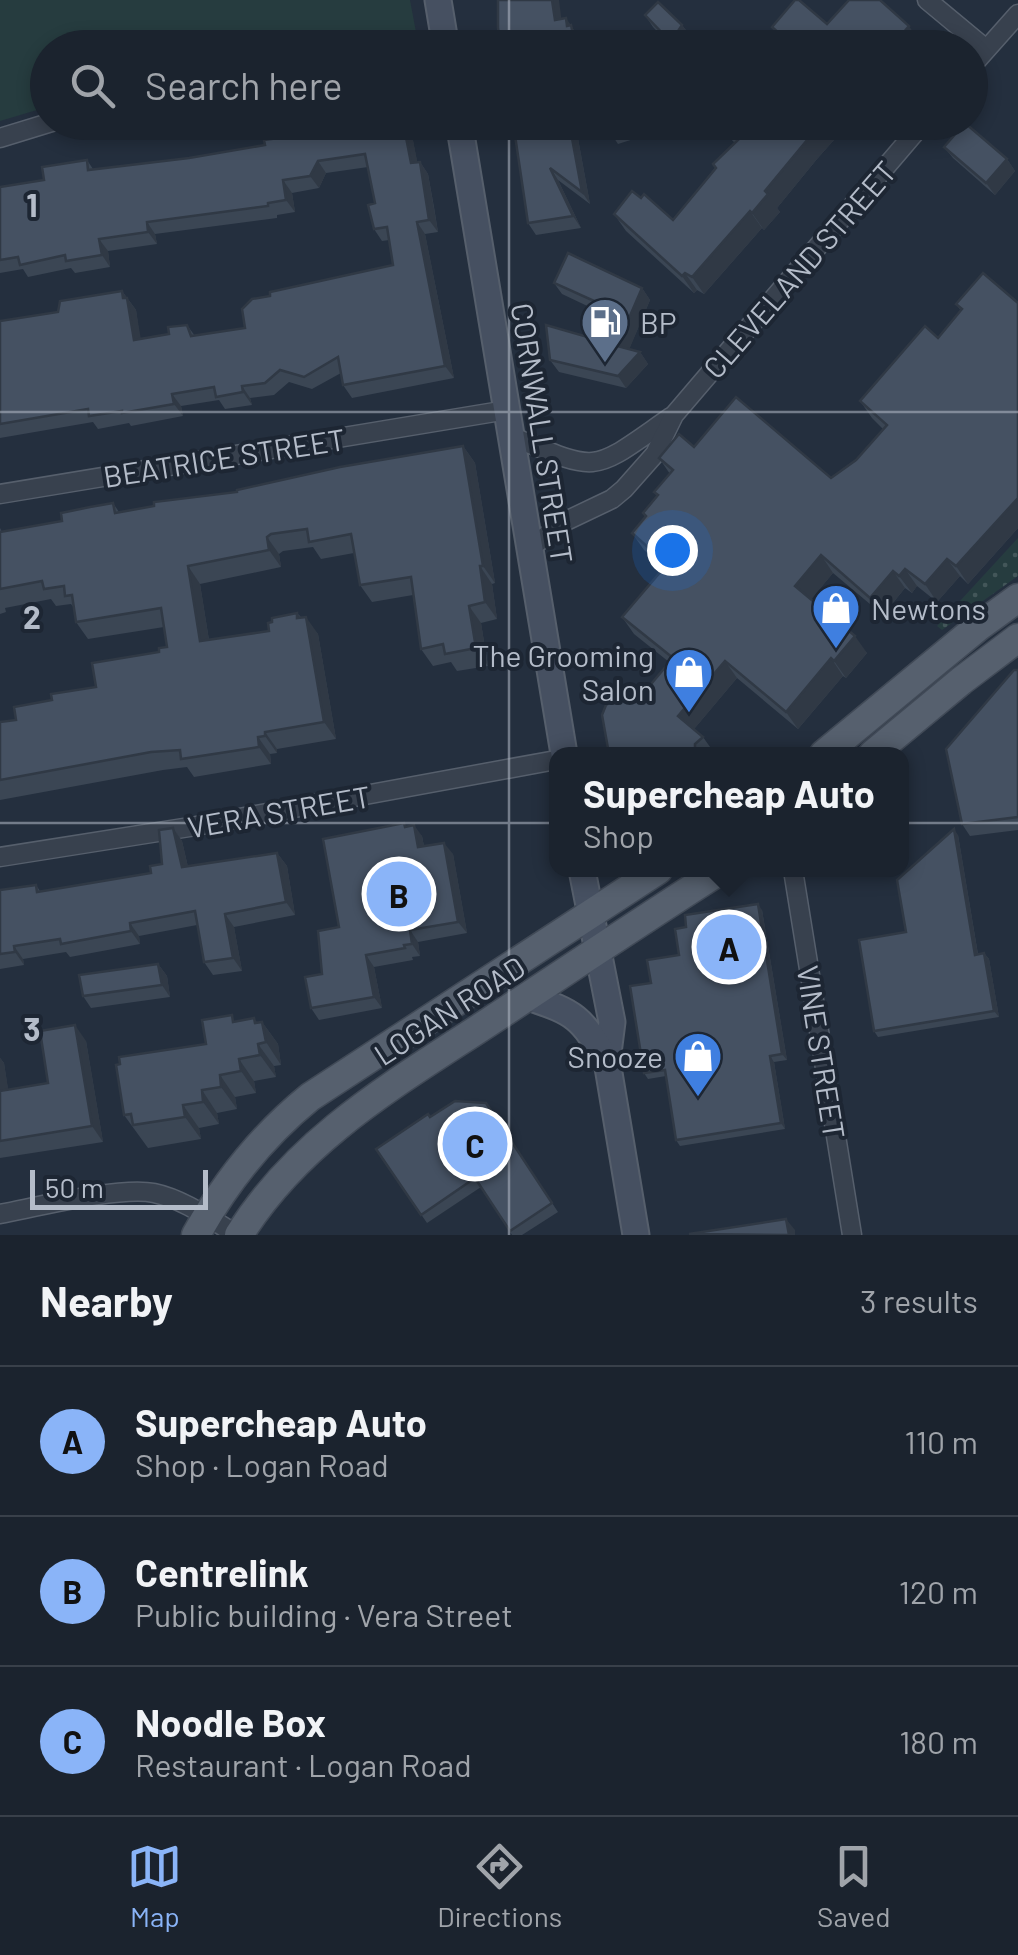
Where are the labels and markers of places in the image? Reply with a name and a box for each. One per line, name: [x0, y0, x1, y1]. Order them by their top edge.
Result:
fuel station icon: BP: [579, 296, 631, 364]
place label: BP: [640, 304, 677, 340]
shop icon: Newtons: [810, 582, 862, 650]
place label: Newtons: [871, 590, 986, 626]
place label: The Grooming Salon: [472, 637, 654, 707]
shop icon: The Grooming Salon: [663, 646, 715, 714]
pin: B: [366, 856, 432, 932]
pin: A: [696, 910, 762, 984]
shop icon: Snooze: [672, 1030, 724, 1098]
place label: Snooze: [567, 1038, 663, 1074]
pin: C: [442, 1106, 508, 1182]

